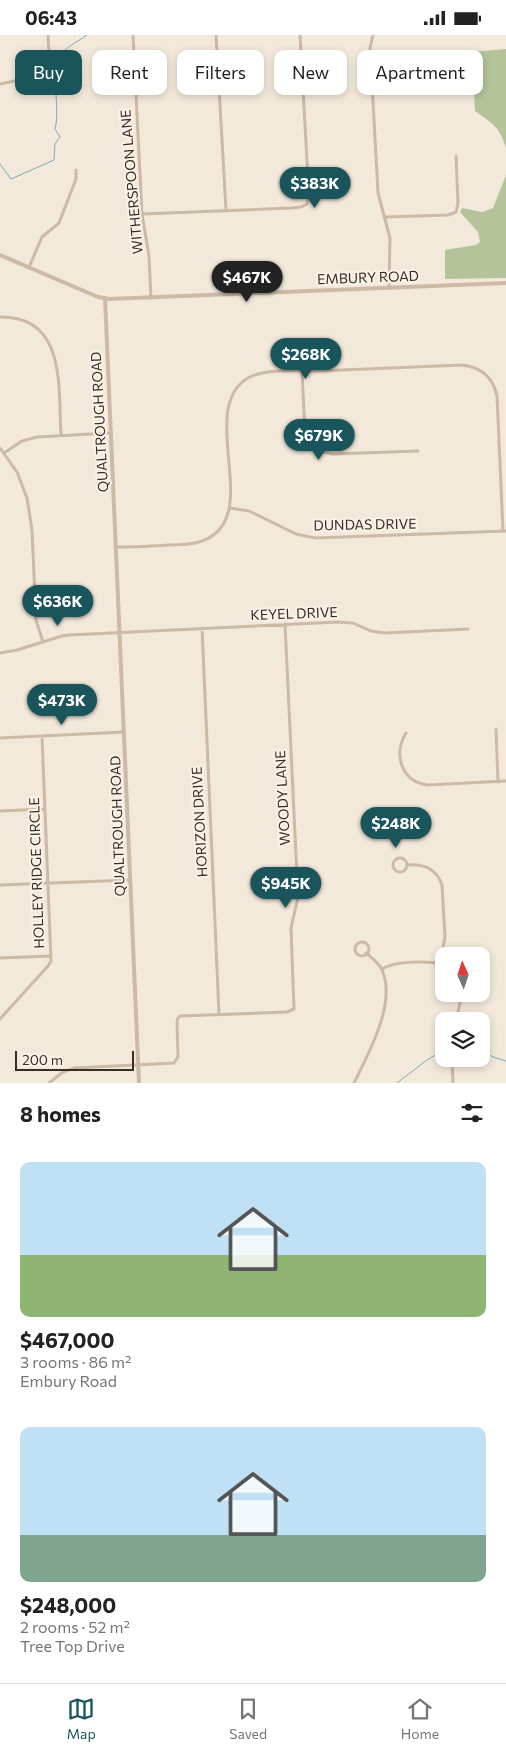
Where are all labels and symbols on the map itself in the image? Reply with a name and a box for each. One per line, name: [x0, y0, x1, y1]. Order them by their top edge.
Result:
street label: WITHERSPOON LANE: [116, 109, 146, 255]
pin: $383K: [280, 167, 350, 209]
pin: $467K: [212, 261, 282, 303]
street label: EMBURY ROAD: [317, 267, 419, 287]
pin: $268K: [271, 337, 341, 380]
street label: QUALTROUGH ROAD: [87, 351, 111, 493]
pin: $679K: [284, 419, 354, 461]
street label: DUNDAS DRIVE: [313, 515, 417, 533]
pin: $636K: [23, 585, 93, 627]
street label: KEYEL DRIVE: [250, 603, 338, 623]
pin: $473K: [27, 683, 97, 726]
street label: WOODY LANE: [271, 750, 293, 846]
street label: QUALTROUGH ROAD: [106, 755, 128, 897]
street label: HORIZON DRIVE: [188, 766, 210, 878]
street label: HOLLEY RIDGE CIRCLE: [25, 797, 47, 949]
pin: $248K: [361, 807, 431, 849]
pin: $945K: [251, 867, 321, 909]
north arrow: [435, 947, 490, 1003]
scale bar: [15, 1048, 134, 1071]

